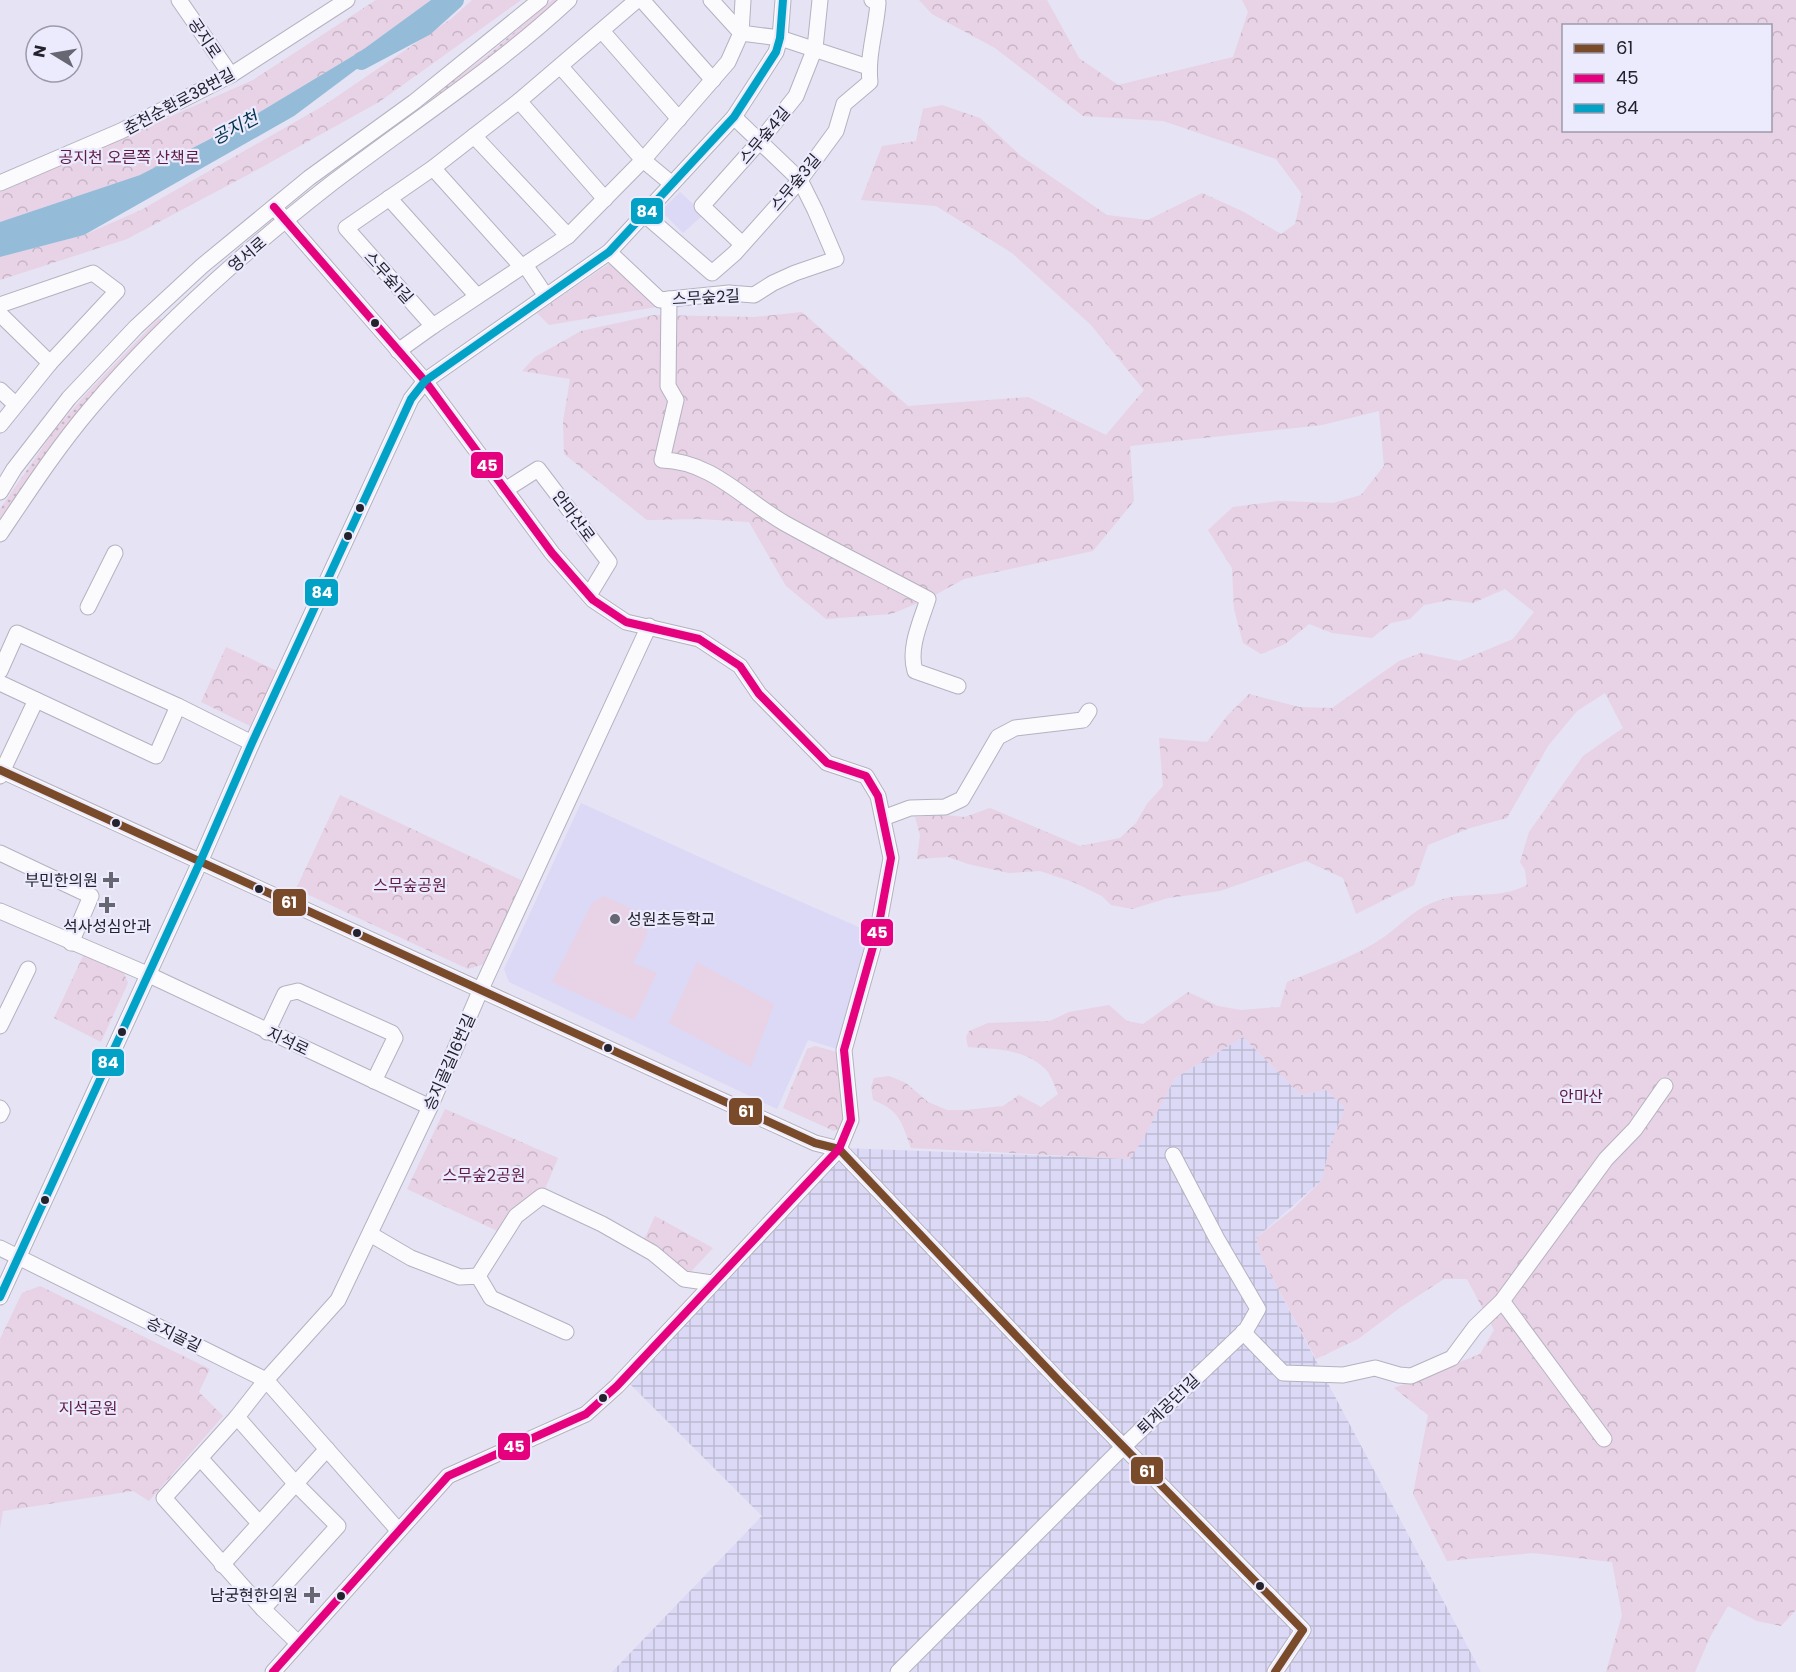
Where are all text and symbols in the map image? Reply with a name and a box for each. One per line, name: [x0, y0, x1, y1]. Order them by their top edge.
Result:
street label: 공지로: [183, 14, 227, 63]
north arrow: [24, 24, 84, 84]
legend: [1562, 24, 1772, 132]
text: 61: [1616, 35, 1633, 60]
text: N: [27, 43, 52, 59]
street label: 춘천순환로38번길: [120, 63, 239, 140]
text: 45: [1616, 65, 1639, 90]
text: 84: [1616, 95, 1639, 120]
street label: 스무숲4길: [733, 102, 795, 169]
water label: 공지천: [207, 104, 265, 150]
park label: 공지천 오른쪽 산책로: [58, 146, 200, 169]
street label: 스무숲3길: [765, 149, 826, 216]
line badge: 84: [630, 197, 664, 225]
text: 84: [636, 200, 658, 223]
street label: 영서로: [223, 231, 272, 278]
street label: 스무숲1길: [359, 246, 419, 309]
street label: 스무숲2길: [671, 284, 741, 311]
unlabelled marker: [369, 317, 381, 329]
line badge: 45: [470, 451, 504, 479]
text: 45: [476, 454, 498, 477]
street label: 안마산로: [547, 486, 601, 547]
unlabelled marker: [354, 502, 366, 514]
unlabelled marker: [342, 530, 354, 542]
line badge: 84: [304, 578, 339, 607]
text: 84: [311, 581, 333, 604]
unlabelled marker: [110, 817, 122, 829]
place label: 부민한의원: [24, 869, 98, 892]
marker: 부민한의원: [102, 871, 120, 889]
park label: 스무숲공원: [373, 874, 447, 897]
unlabelled marker: [253, 883, 265, 895]
line badge: 61: [272, 888, 307, 917]
text: 61: [281, 891, 297, 914]
marker: 석사성심안과: [98, 896, 116, 914]
place label: 성원초등학교: [627, 908, 715, 931]
marker: 성원초등학교: [608, 912, 622, 926]
place label: 석사성심안과: [63, 915, 151, 938]
line badge: 45: [860, 918, 894, 947]
text: 45: [866, 921, 888, 944]
unlabelled marker: [351, 927, 363, 939]
street label: 승지골길16번길: [418, 1010, 481, 1114]
street label: 지석로: [263, 1022, 313, 1061]
unlabelled marker: [116, 1026, 128, 1038]
unlabelled marker: [602, 1042, 614, 1054]
line badge: 84: [91, 1048, 125, 1077]
text: 84: [97, 1051, 119, 1074]
park label: 안마산: [1559, 1085, 1603, 1108]
line badge: 61: [728, 1097, 763, 1126]
text: 61: [738, 1100, 754, 1123]
park label: 스무숲2공원: [443, 1164, 525, 1187]
unlabelled marker: [39, 1194, 51, 1206]
street label: 승지골길: [142, 1311, 205, 1358]
street label: 퇴계공단1길: [1132, 1369, 1205, 1440]
unlabelled marker: [597, 1392, 609, 1404]
park label: 지석공원: [59, 1397, 117, 1420]
line badge: 45: [497, 1432, 531, 1461]
text: 45: [503, 1435, 525, 1458]
line badge: 61: [1130, 1456, 1164, 1485]
text: 61: [1139, 1460, 1155, 1483]
unlabelled marker: [1254, 1580, 1266, 1592]
place label: 남궁현한의원: [210, 1584, 298, 1607]
marker: 남궁현한의원: [303, 1586, 321, 1604]
unlabelled marker: [335, 1590, 347, 1602]

